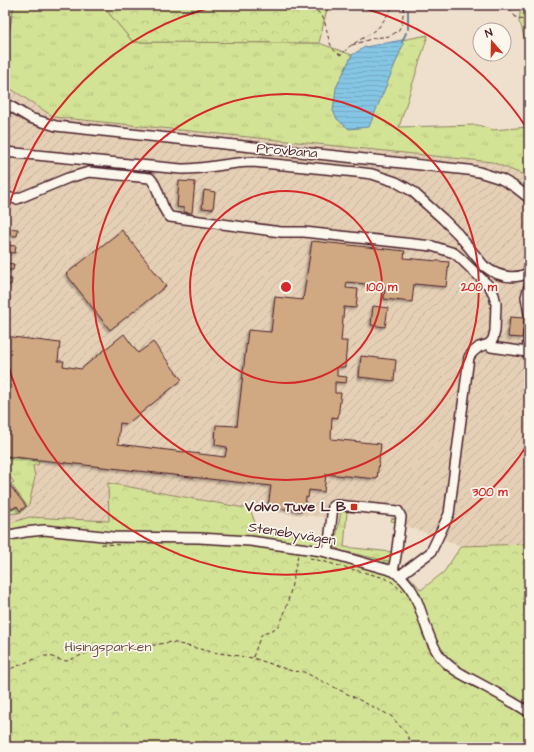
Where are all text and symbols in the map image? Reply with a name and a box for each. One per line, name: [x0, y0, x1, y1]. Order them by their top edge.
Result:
north arrow: [472, 22, 512, 62]
text: N: [483, 25, 495, 41]
street label: Provbana: [256, 138, 318, 164]
text: 100 m: [367, 279, 398, 296]
text: 200 m: [460, 279, 498, 296]
centre of rings: [279, 280, 293, 294]
text: 300 m: [471, 484, 508, 501]
place label: Volvo Tuve L B: [244, 497, 346, 517]
marker: Volvo Tuve L B: [349, 502, 359, 512]
street label: Stenebyvägen: [247, 517, 337, 551]
park label: Hisingsparken: [65, 637, 151, 657]

